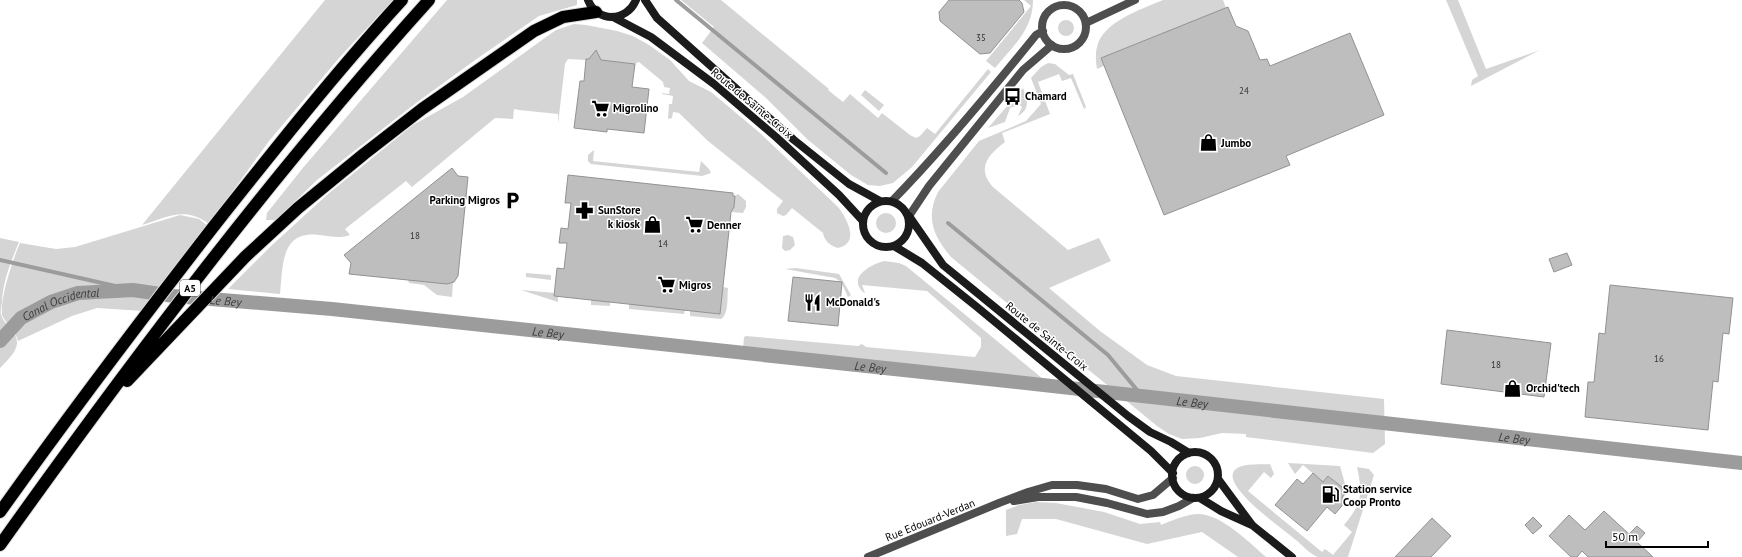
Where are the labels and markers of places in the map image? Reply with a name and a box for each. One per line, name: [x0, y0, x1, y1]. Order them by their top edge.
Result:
bus stop icon: Chamard: [1002, 86, 1022, 106]
place label: Chamard: [1025, 89, 1067, 103]
supermarket icon: Migrolino: [590, 98, 610, 118]
place label: Migrolino: [613, 101, 659, 115]
shop icon: Jumbo: [1198, 133, 1218, 153]
place label: Jumbo: [1220, 136, 1251, 150]
parking icon: Parking Migros: [503, 190, 523, 210]
place label: Parking Migros: [430, 193, 500, 207]
pharmacy icon: SunStore: [575, 200, 595, 220]
place label: SunStore: [598, 203, 641, 217]
shop icon: k kiosk: [643, 214, 663, 234]
supermarket icon: Denner: [684, 215, 704, 235]
place label: k kiosk: [608, 217, 641, 231]
place label: Denner: [707, 218, 741, 232]
supermarket icon: Migros: [656, 275, 676, 295]
place label: Migros: [679, 278, 711, 292]
restaurant icon: McDonald's: [803, 292, 823, 312]
place label: McDonald's: [826, 295, 880, 309]
shop icon: Orchid'tech: [1503, 378, 1523, 398]
place label: Orchid'tech: [1526, 381, 1580, 395]
place label: Station service Coop Pronto: [1343, 482, 1412, 509]
fuel station icon: Station service Coop Pronto: [1320, 485, 1340, 505]

